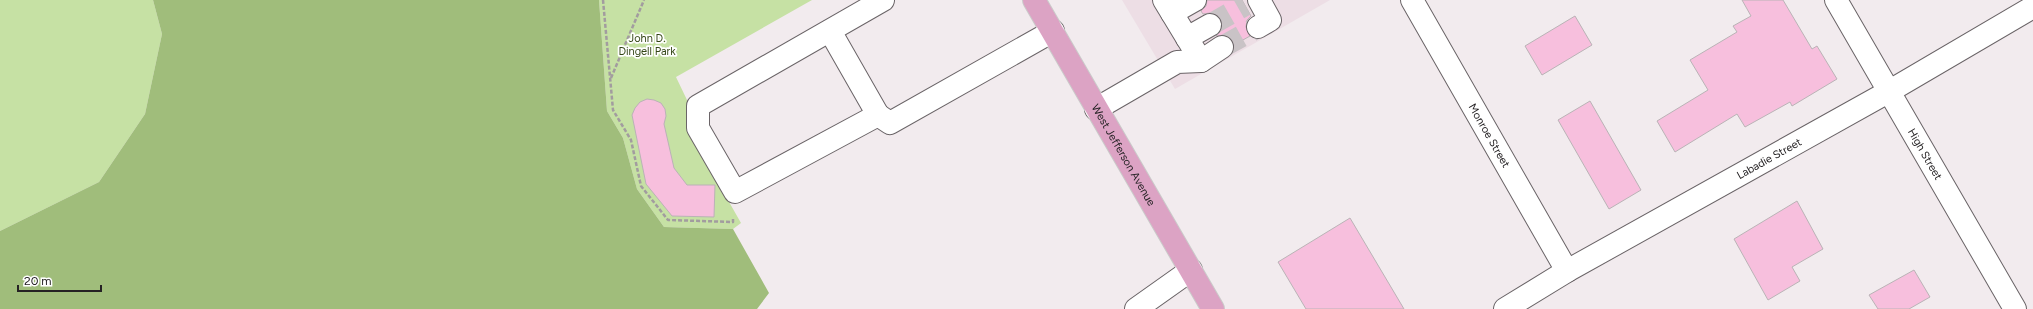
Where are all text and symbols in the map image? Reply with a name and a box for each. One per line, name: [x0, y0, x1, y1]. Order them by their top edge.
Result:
park label: John D. Dingell Park: [618, 32, 676, 58]
street label: Monroe Street: [1466, 101, 1512, 170]
street label: West Jefferson Avenue: [1089, 102, 1158, 208]
street label: High Street: [1905, 126, 1945, 182]
street label: Labadie Street: [1735, 136, 1804, 182]
scale bar: [18, 267, 101, 293]
text: 20 m: [24, 274, 52, 288]

